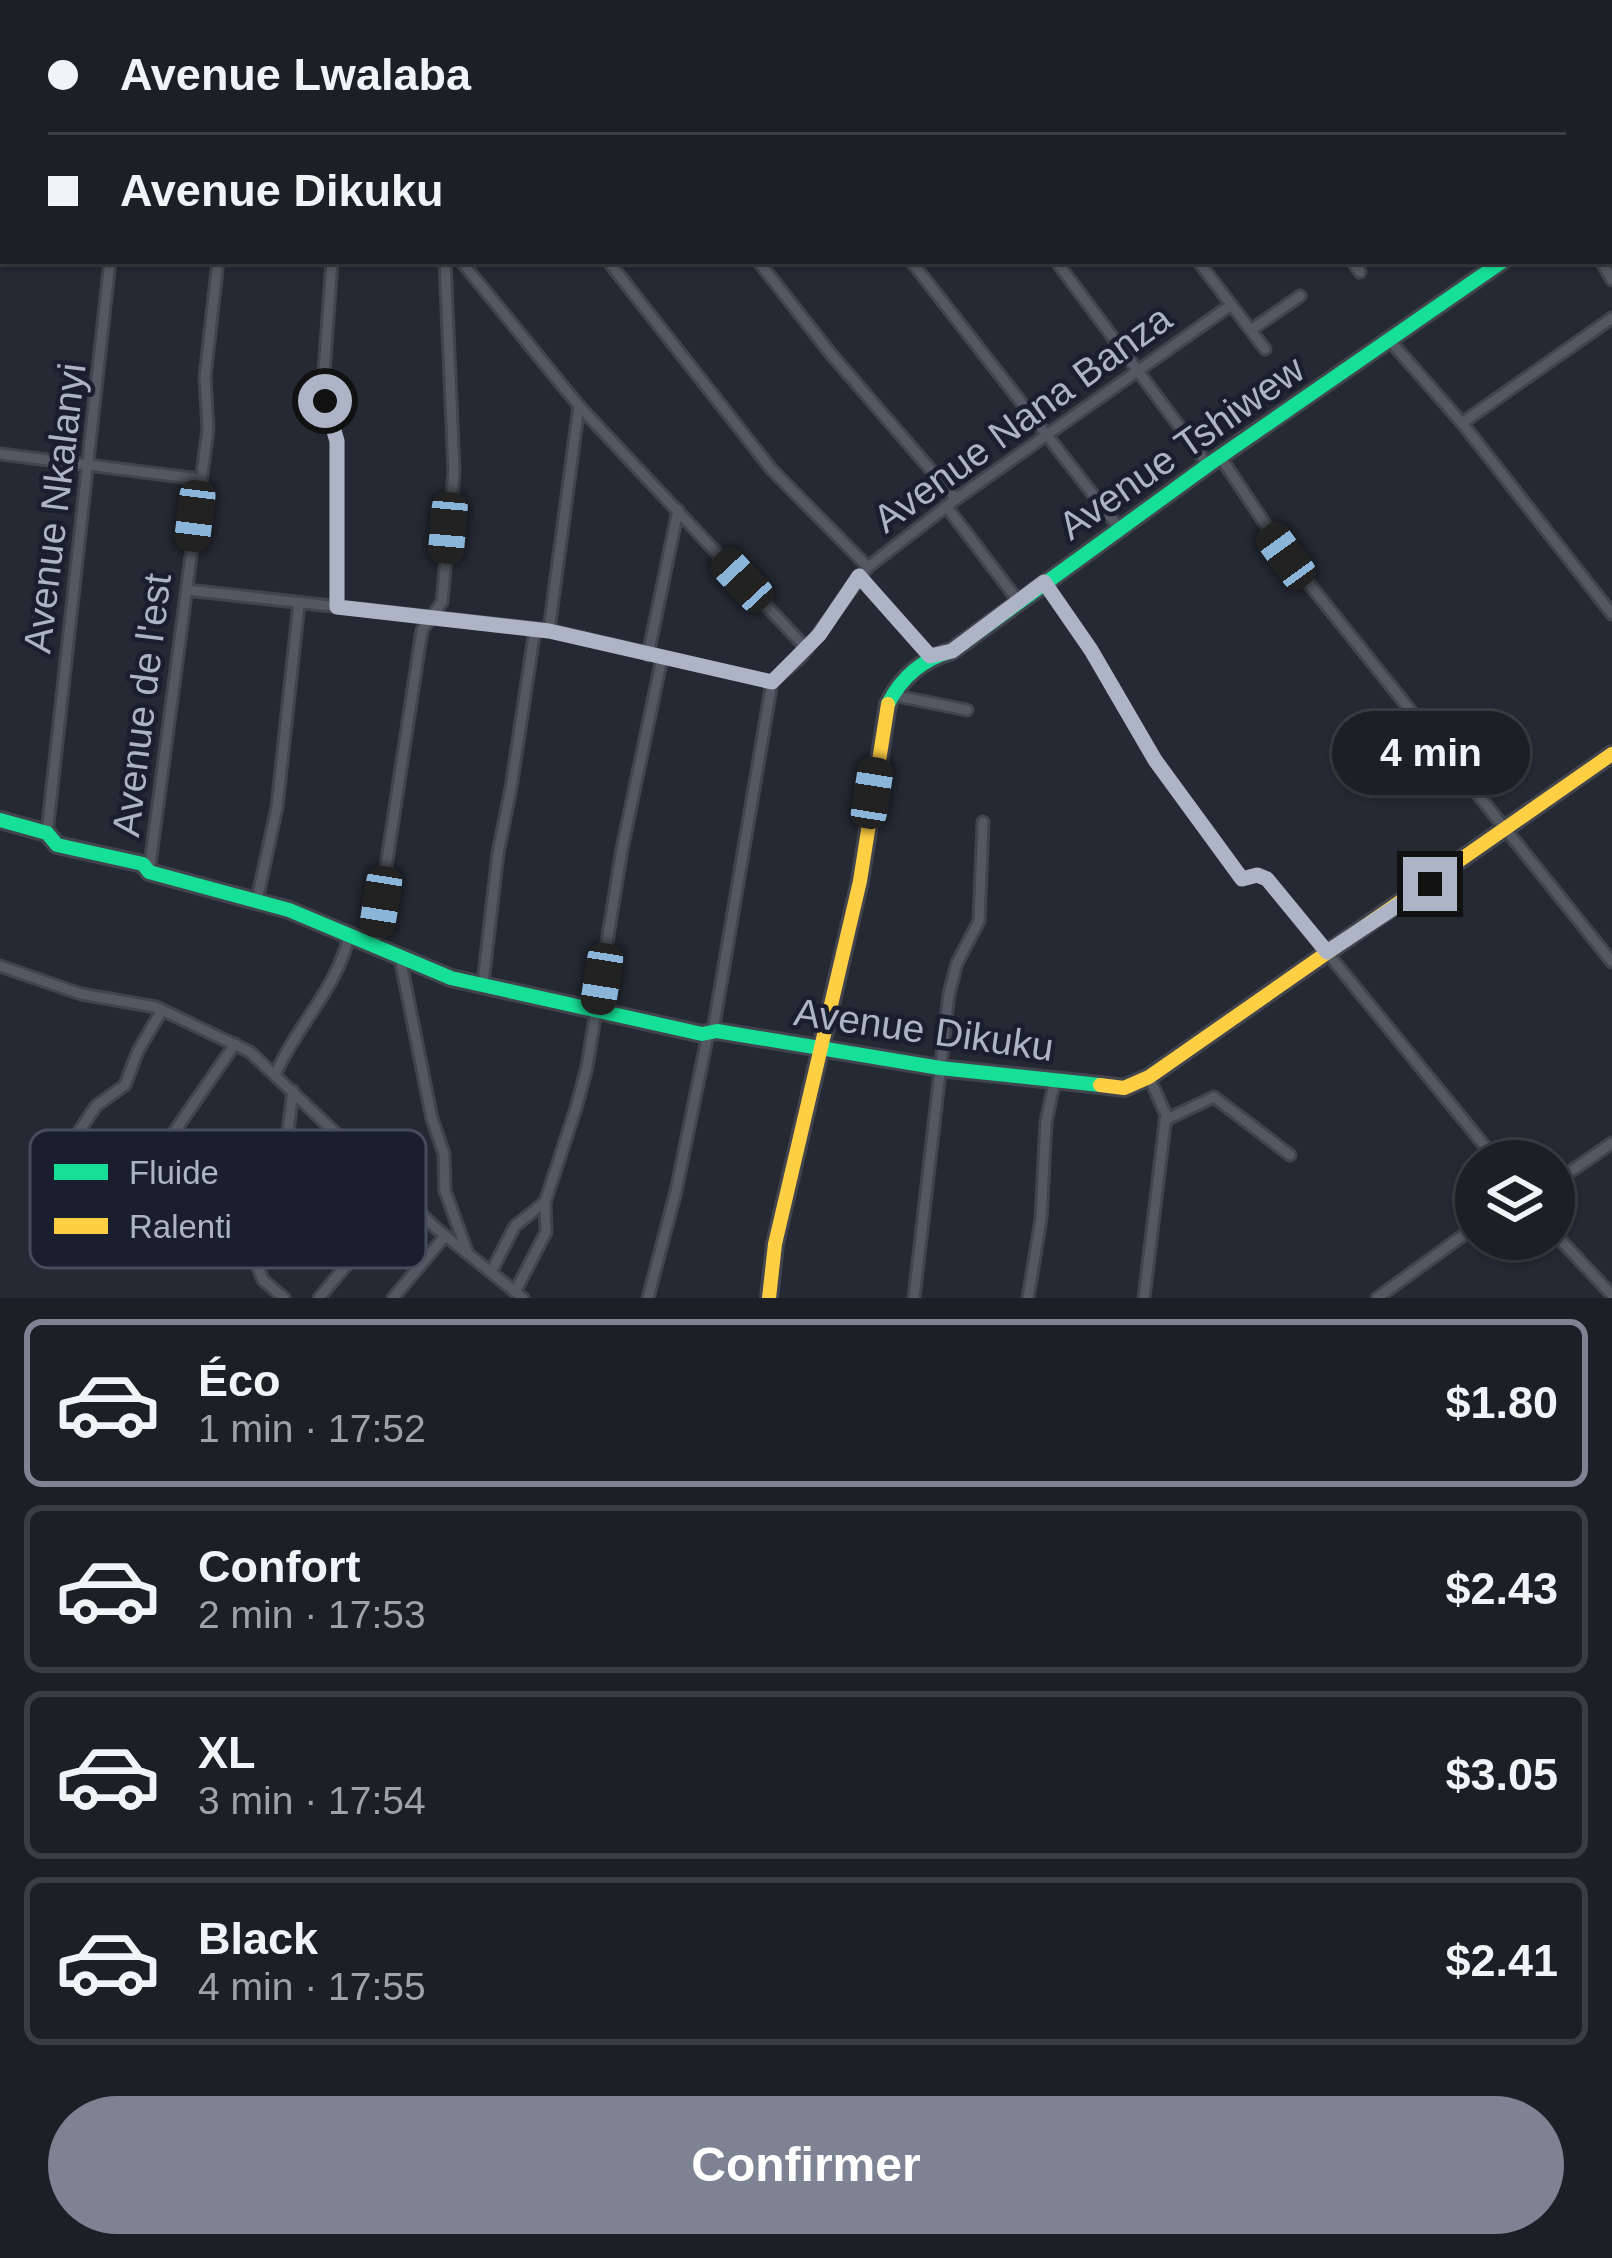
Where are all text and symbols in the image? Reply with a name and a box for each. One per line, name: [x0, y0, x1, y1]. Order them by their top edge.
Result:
text: Avenue Lwalaba: [120, 49, 471, 100]
text: Avenue Dikuku: [120, 165, 443, 216]
street label: Avenue Nana Banza: [865, 296, 1180, 541]
street label: Avenue Tshiwew: [1051, 346, 1313, 548]
street label: Avenue Nkalanyi: [15, 361, 94, 656]
route start: [298, 374, 352, 428]
car: [173, 478, 217, 554]
car: [427, 491, 469, 565]
car: [1250, 516, 1322, 596]
car: [704, 541, 780, 619]
street label: Avenue de l'est: [104, 571, 179, 839]
callout: 4 min: [1331, 710, 1529, 794]
text: 4 min: [1380, 731, 1482, 774]
car: [849, 755, 895, 831]
route end: [1403, 857, 1457, 911]
car: [358, 864, 404, 940]
car: [579, 941, 625, 1017]
street label: Avenue Dikuku: [791, 990, 1056, 1069]
legend: [30, 1130, 426, 1268]
map controls: [1455, 1140, 1575, 1260]
button: layers: [1455, 1140, 1575, 1260]
text: Fluide: [129, 1154, 219, 1191]
text: Ralenti: [129, 1208, 232, 1245]
icon: car: [54, 1349, 162, 1457]
text: Éco: [198, 1355, 281, 1406]
text: $1.80: [1445, 1377, 1558, 1428]
text: 1 min · 17:52: [198, 1407, 426, 1450]
icon: car: [54, 1535, 162, 1643]
text: Confort: [198, 1541, 360, 1592]
text: $2.43: [1445, 1563, 1558, 1614]
text: 2 min · 17:53: [198, 1593, 426, 1636]
icon: car: [54, 1721, 162, 1829]
text: XL: [198, 1727, 256, 1778]
text: $3.05: [1445, 1749, 1558, 1800]
text: 3 min · 17:54: [198, 1779, 426, 1822]
icon: car: [54, 1907, 162, 2015]
text: Black: [198, 1913, 318, 1964]
text: $2.41: [1445, 1935, 1558, 1986]
text: 4 min · 17:55: [198, 1965, 426, 2008]
button: Confirmer: [48, 2096, 1564, 2234]

